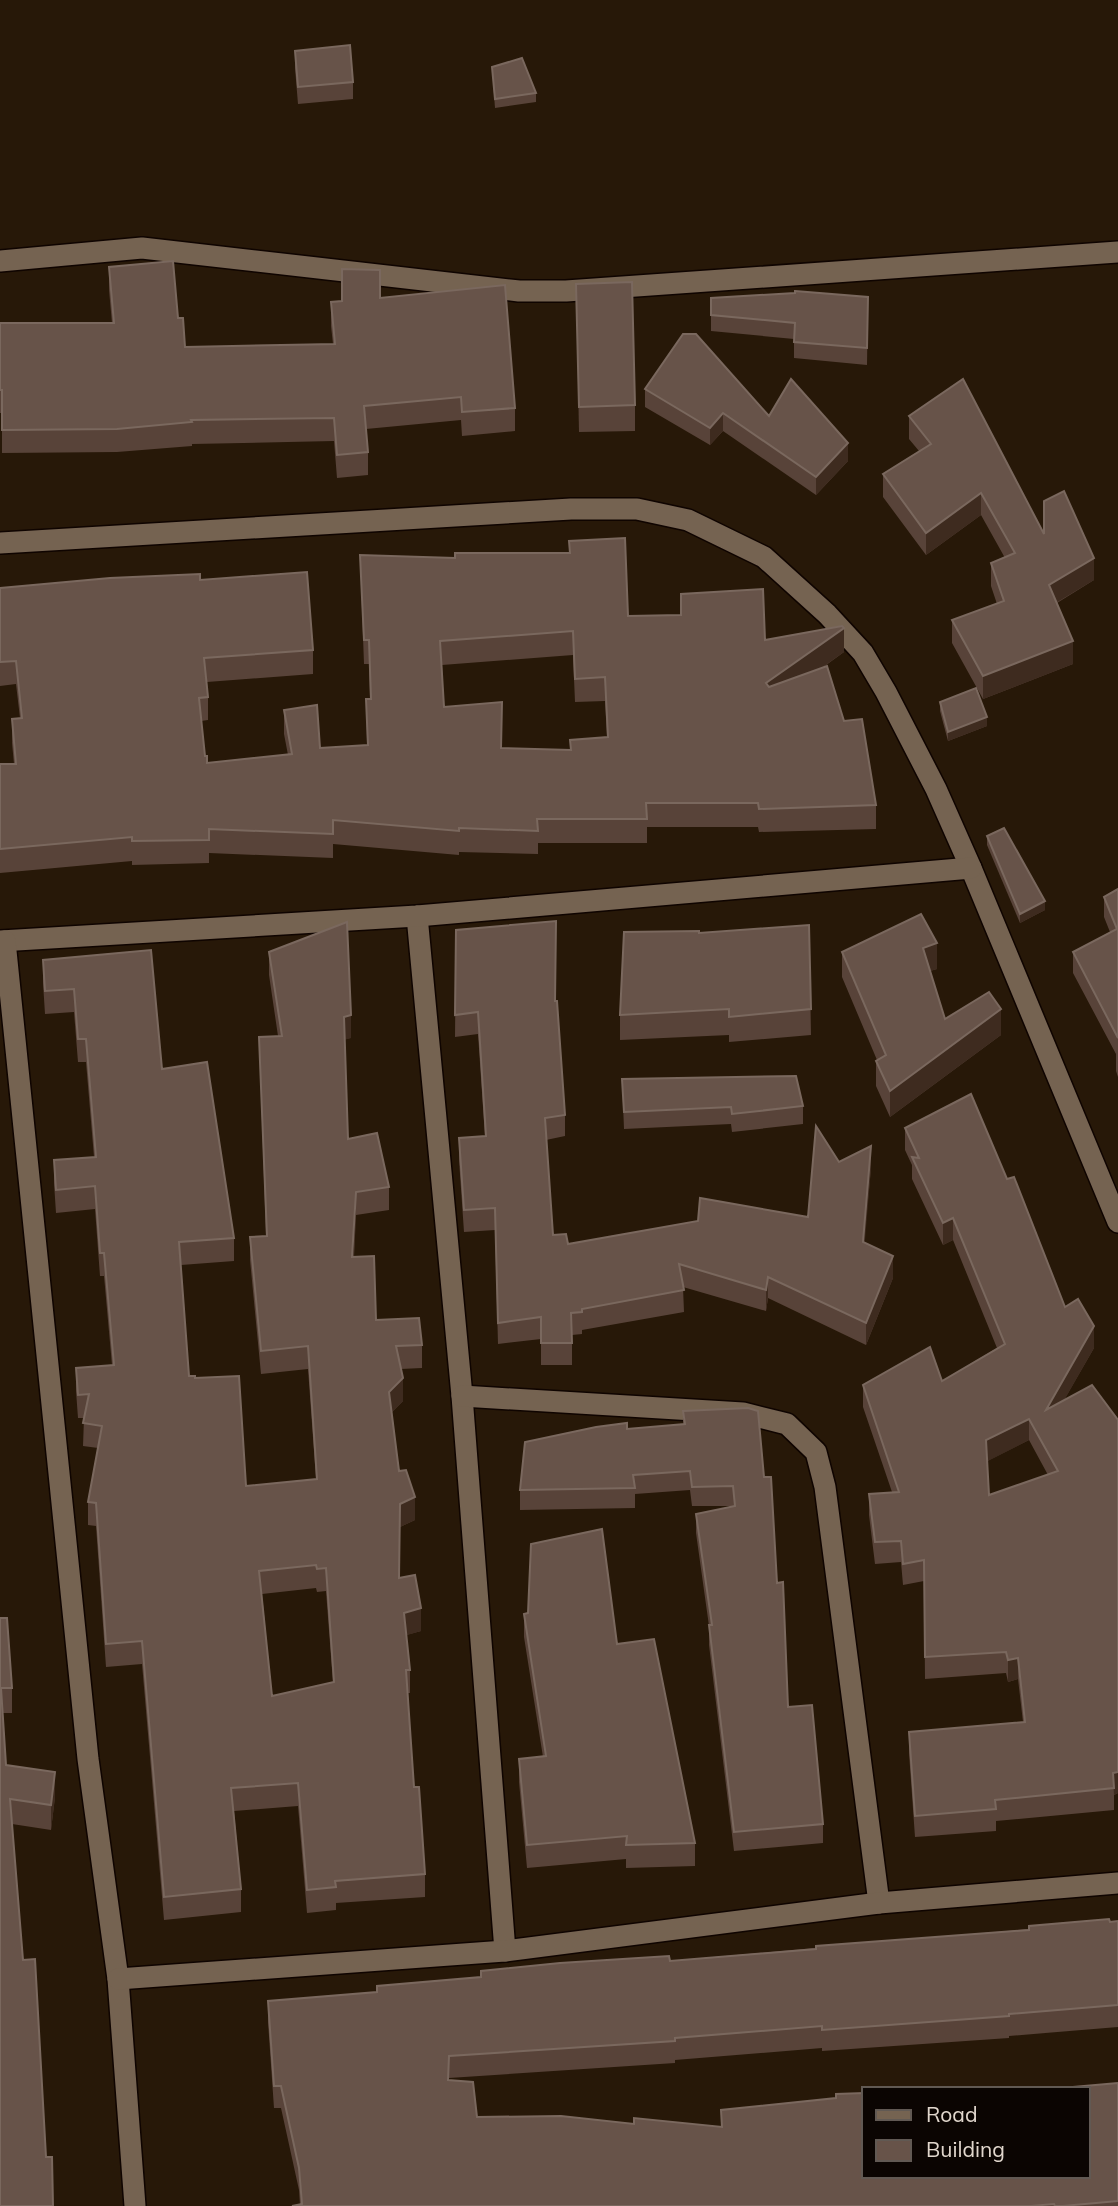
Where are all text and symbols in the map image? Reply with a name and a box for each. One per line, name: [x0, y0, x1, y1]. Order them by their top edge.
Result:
legend: [862, 2087, 1090, 2178]
text: Road: [926, 2101, 977, 2127]
text: Building: [926, 2136, 1005, 2162]

